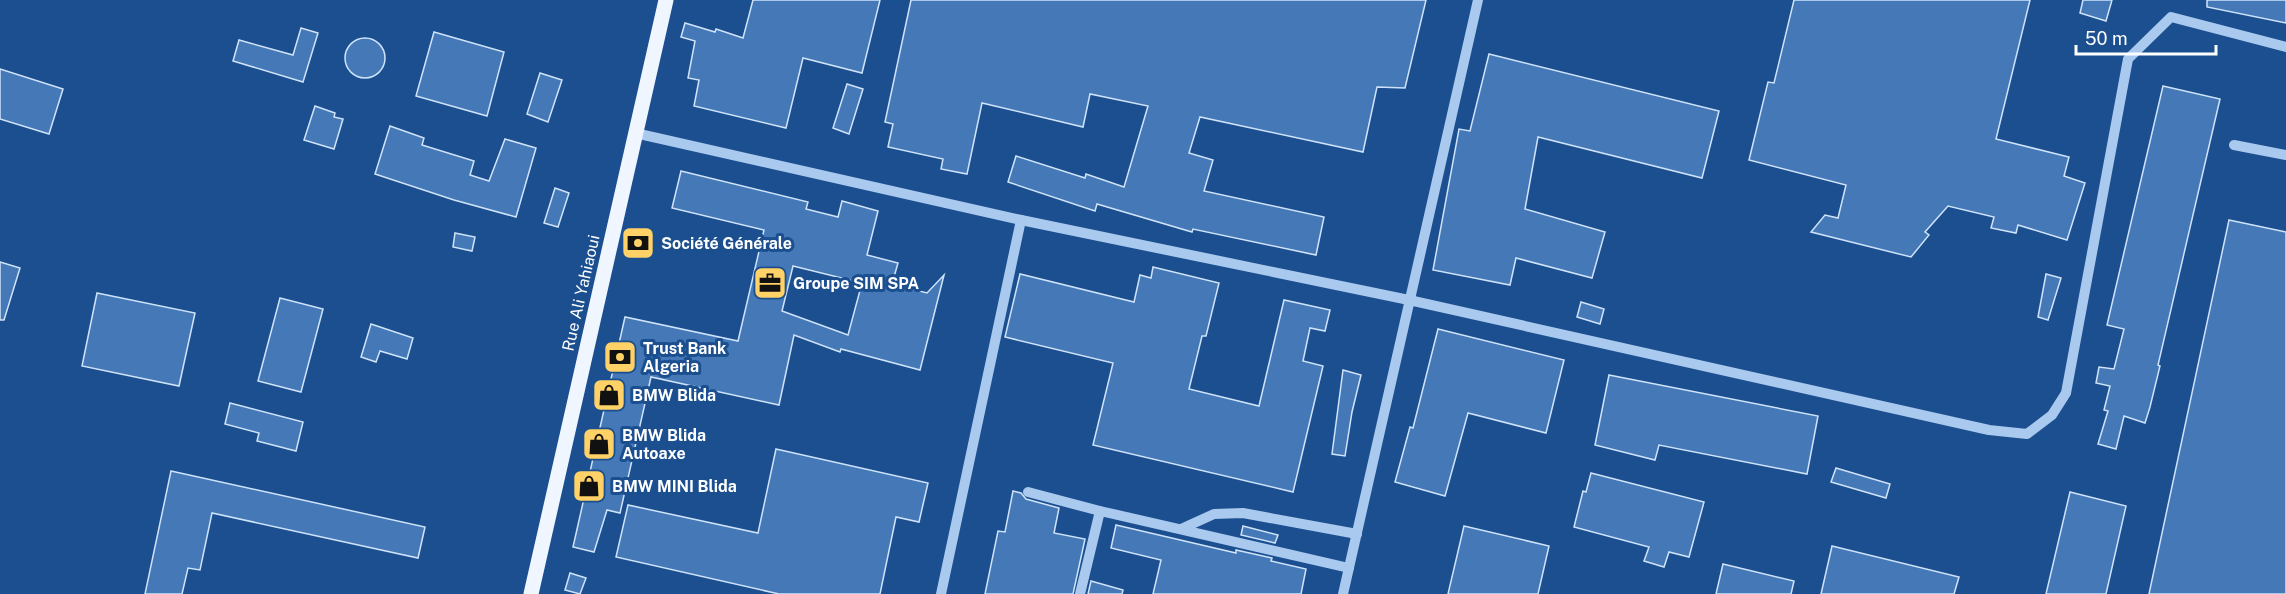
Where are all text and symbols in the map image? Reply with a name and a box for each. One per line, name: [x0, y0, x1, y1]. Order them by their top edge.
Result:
scale bar: [2076, 18, 2216, 56]
text: 50 m: [2085, 28, 2128, 49]
bank icon: Société Générale: [620, 225, 656, 261]
street label: Rue Ali Yahiaoui: [558, 233, 604, 353]
place label: Société Générale: [661, 234, 792, 253]
office icon: Groupe SIM SPA: [752, 265, 788, 301]
place label: Groupe SIM SPA: [793, 274, 920, 293]
bank icon: Trust Bank Algeria: [602, 339, 638, 375]
place label: Trust Bank Algeria: [643, 339, 726, 376]
shop icon: BMW Blida: [591, 377, 627, 413]
place label: BMW Blida: [632, 386, 716, 405]
shop icon: BMW Blida Autoaxe: [581, 426, 617, 462]
place label: BMW Blida Autoaxe: [622, 426, 706, 463]
shop icon: BMW MINI Blida: [571, 468, 607, 504]
place label: BMW MINI Blida: [612, 477, 737, 496]

